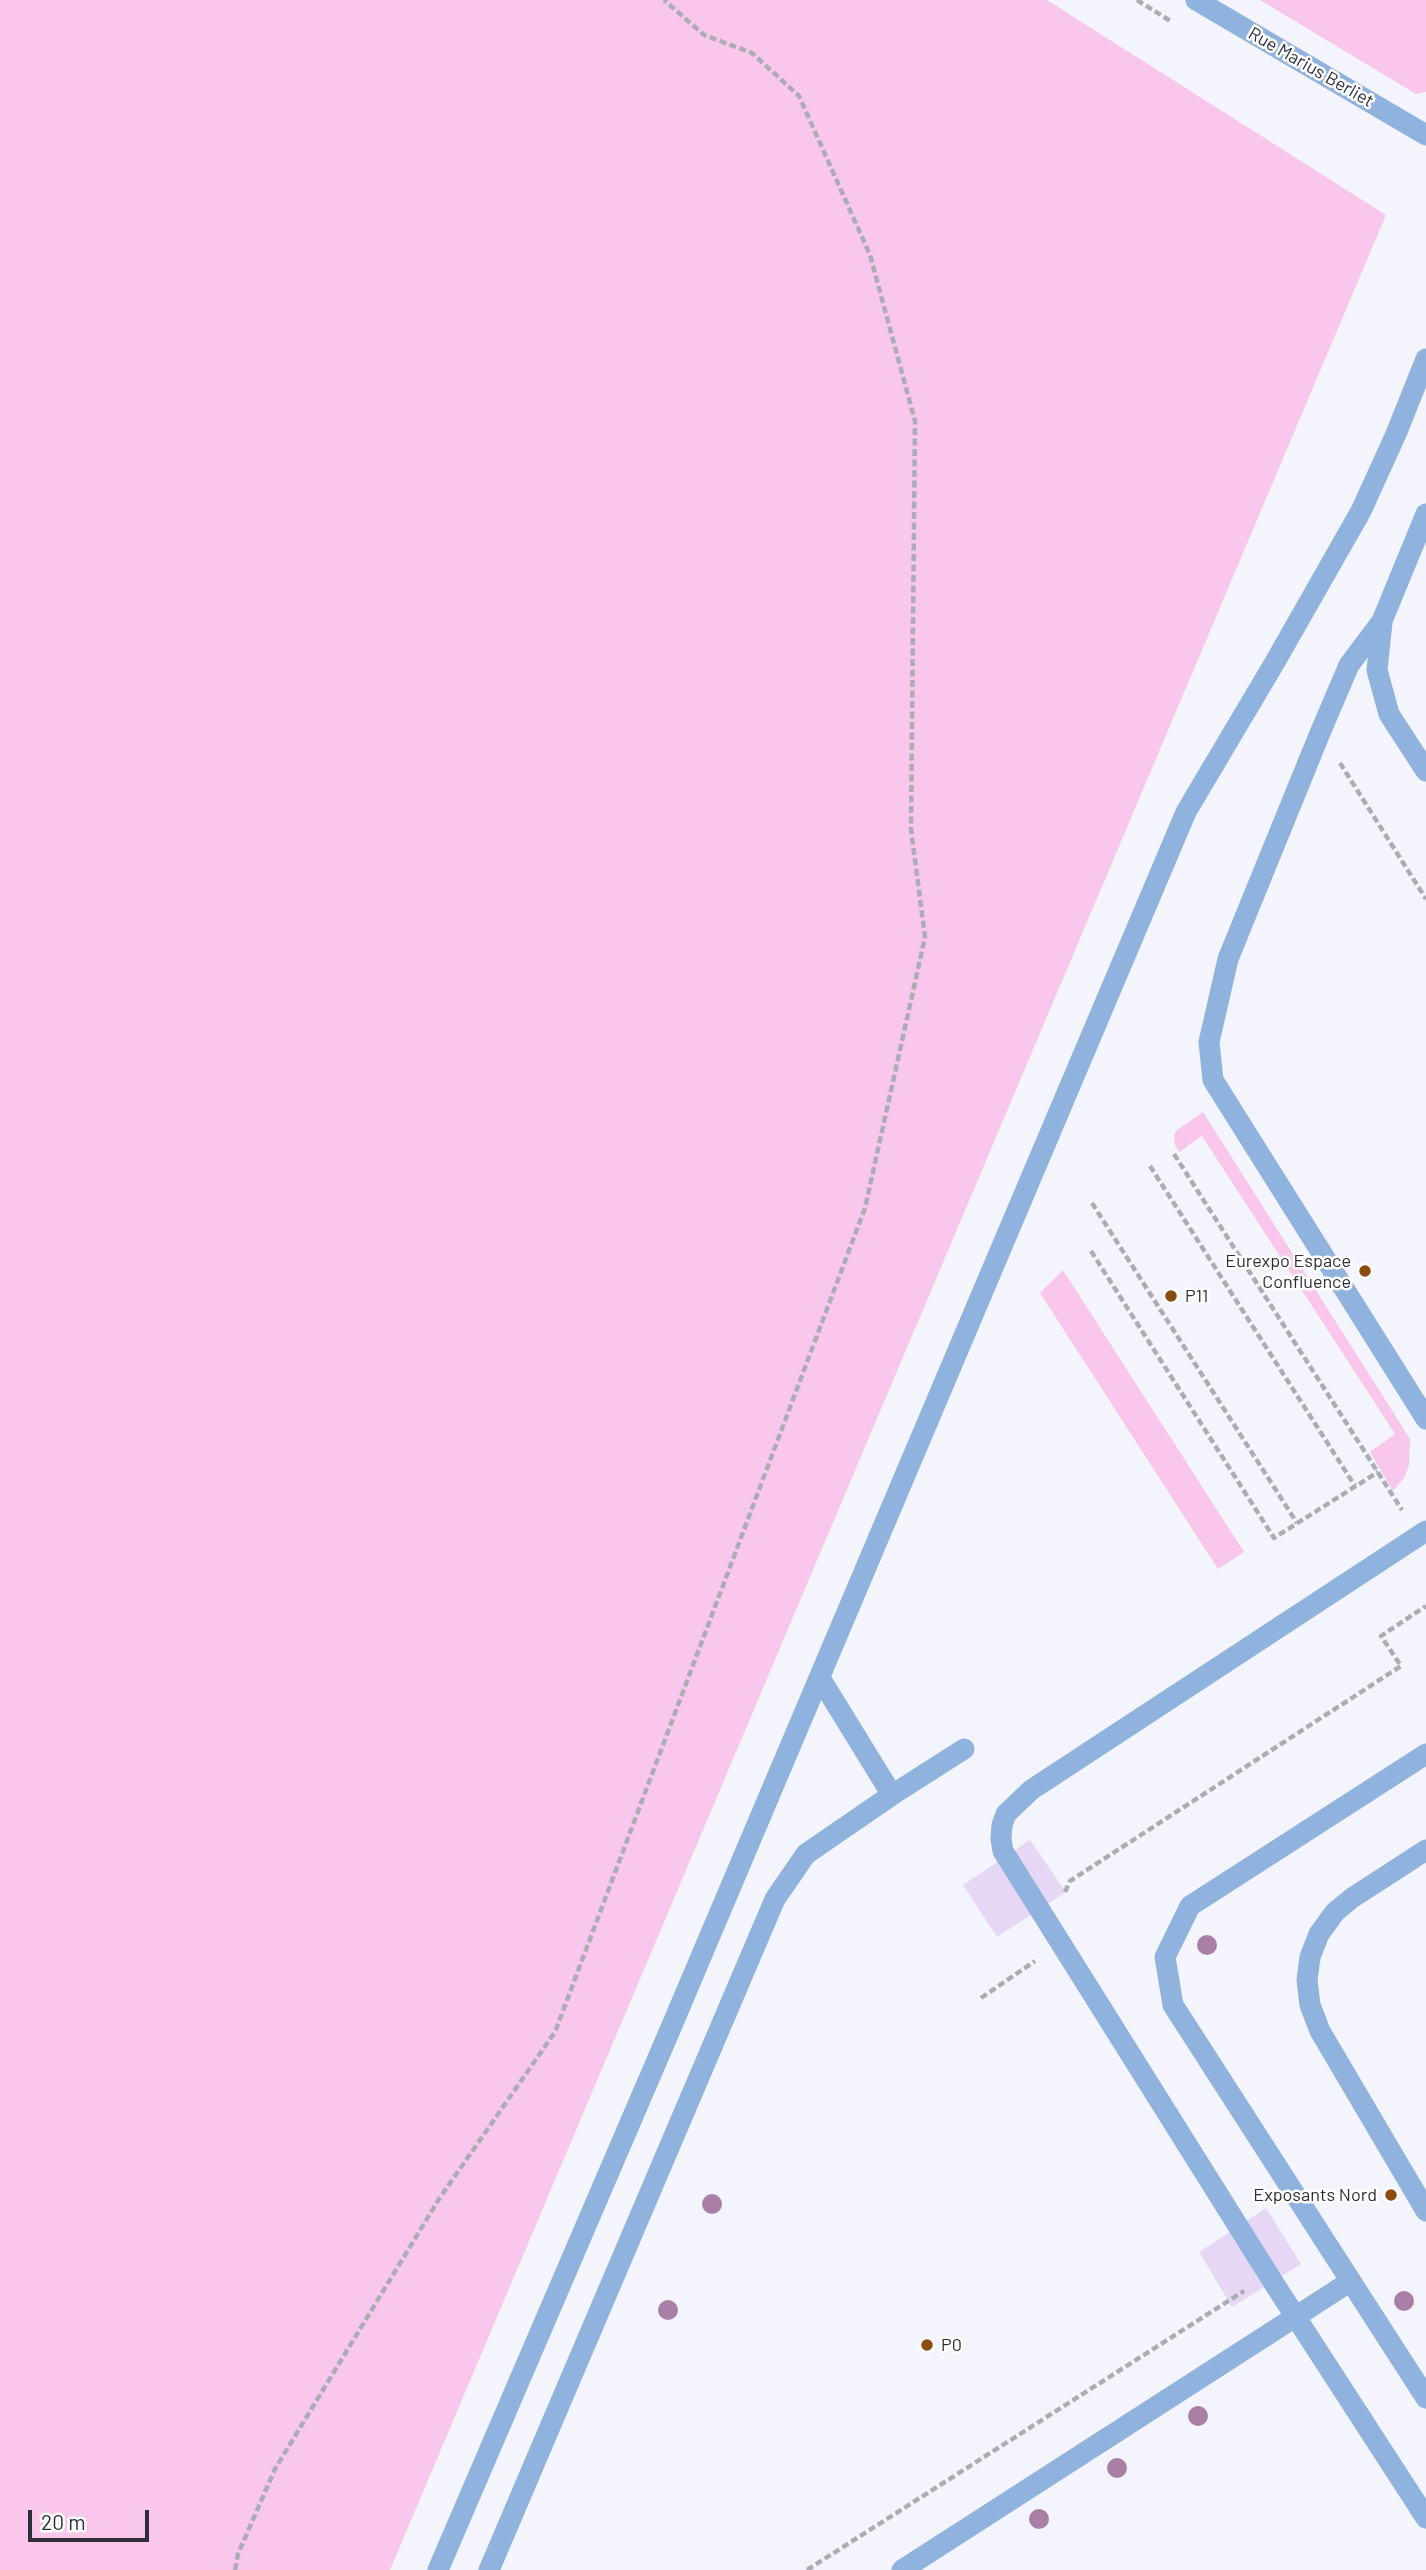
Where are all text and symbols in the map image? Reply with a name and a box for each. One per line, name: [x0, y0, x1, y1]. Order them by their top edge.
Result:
street label: Rue Marius Berliet: [1244, 22, 1378, 112]
place label: Eurexpo Espace Confluence: [1225, 1250, 1351, 1292]
marker: Eurexpo Espace Confluence: [1357, 1263, 1373, 1279]
place label: P11: [1185, 1285, 1208, 1307]
marker: P11: [1163, 1288, 1179, 1304]
place label: Exposants Nord: [1253, 2184, 1377, 2206]
marker: Exposants Nord: [1383, 2187, 1399, 2203]
place label: P0: [941, 2334, 962, 2356]
marker: P0: [919, 2337, 935, 2353]
scale bar: [32, 2496, 152, 2540]
text: 20 m: [41, 2509, 86, 2534]

